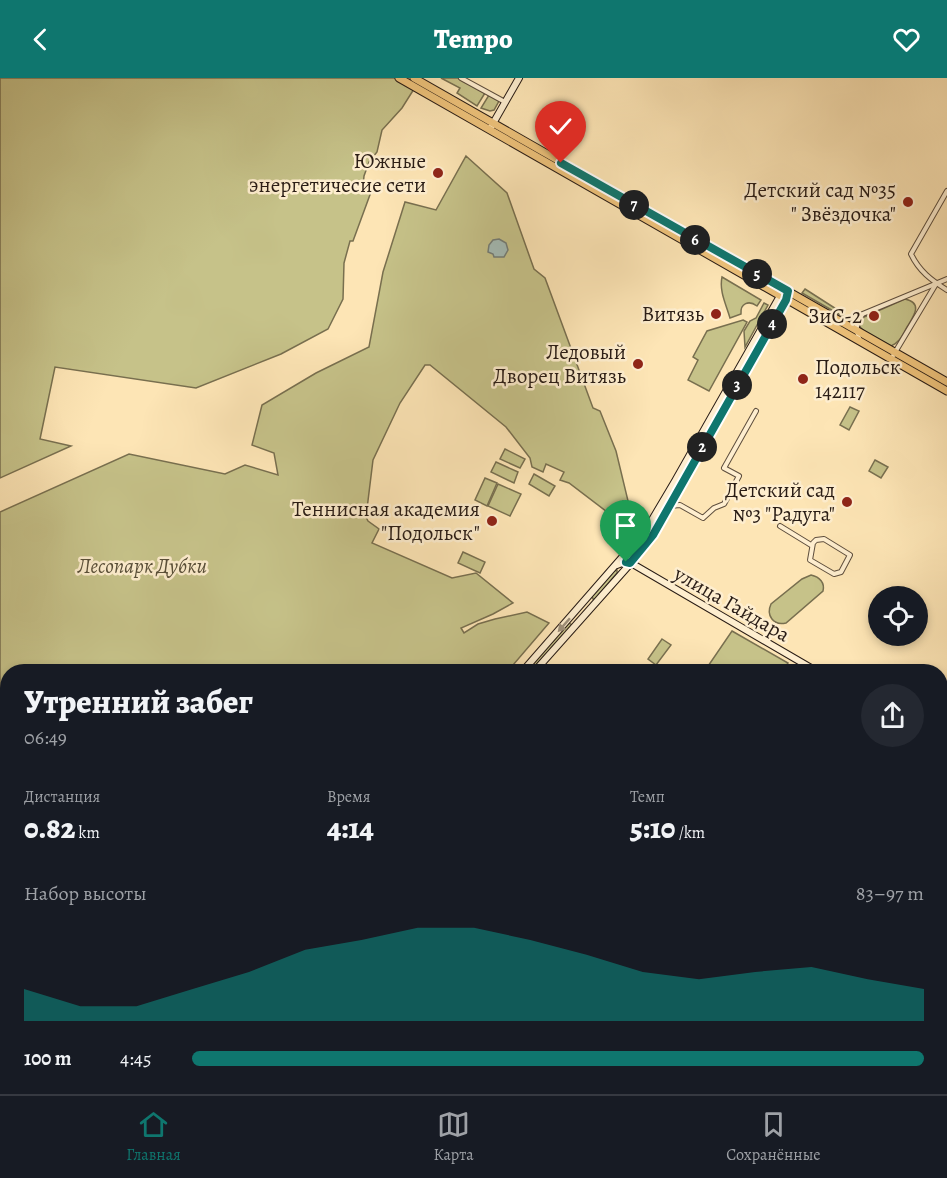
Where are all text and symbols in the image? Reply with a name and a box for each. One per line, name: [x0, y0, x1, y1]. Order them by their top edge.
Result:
text: Tempo: [434, 21, 513, 57]
icon: back: [24, 23, 57, 56]
icon: heart: [890, 23, 923, 56]
pin: [535, 101, 586, 163]
icon: check: [544, 110, 577, 143]
place label: Южные энергетичесие сети: [249, 147, 426, 199]
marker: Южные энергетичесие сети: [431, 166, 445, 180]
place label: Детский сад №35 " Звёздочка": [744, 176, 896, 228]
pin: 7: [619, 190, 649, 220]
text: 7: [631, 194, 637, 216]
marker: Детский сад №35 " Звёздочка": [901, 195, 915, 209]
pin: 6: [680, 225, 710, 255]
text: 6: [691, 229, 699, 251]
pin: 5: [742, 259, 772, 289]
text: 5: [754, 263, 760, 285]
place label: Витязь: [642, 300, 704, 328]
place label: ЗиС-2: [808, 302, 862, 330]
marker: Витязь: [709, 307, 723, 321]
pin: 4: [757, 309, 787, 339]
marker: ЗиС-2: [867, 309, 881, 323]
text: 4: [768, 313, 776, 335]
place label: Ледовый Дворец Витязь: [493, 338, 626, 390]
place label: Подольск 142117: [815, 353, 901, 405]
marker: Ледовый Дворец Витязь: [631, 357, 645, 371]
pin: 3: [722, 370, 752, 400]
marker: Подольск 142117: [796, 372, 810, 386]
text: 3: [734, 374, 740, 396]
pin: 2: [687, 432, 717, 462]
text: 2: [698, 436, 706, 458]
place label: Детский сад №3 "Радуга": [725, 476, 835, 528]
place label: Теннисная академия "Подольск": [292, 495, 480, 547]
marker: Детский сад №3 "Радуга": [840, 495, 854, 509]
pin: [600, 500, 651, 562]
icon: arrive: [609, 509, 642, 542]
marker: Теннисная академия "Подольск": [485, 514, 499, 528]
park label: Лесопарк Дубки: [76, 552, 207, 580]
street label: улица Гайдара: [668, 559, 795, 649]
map controls: [868, 586, 928, 646]
button: locate: [868, 586, 928, 646]
one-way arrow: [557, 617, 571, 632]
text: Утренний забег: [24, 679, 253, 724]
button: share: [861, 684, 924, 747]
text: 06:49: [24, 724, 67, 751]
text: Дистанция: [24, 786, 100, 808]
text: Время: [327, 786, 371, 808]
text: Темп: [630, 786, 665, 808]
text: 0.82: [24, 808, 75, 848]
text: 4:14: [327, 808, 374, 848]
text: 5:10: [630, 808, 675, 848]
text: km: [75, 822, 100, 844]
text: /km: [675, 822, 705, 844]
text: Набор высоты: [24, 880, 147, 907]
text: 83–97 m: [856, 880, 924, 907]
text: 100 m: [24, 1045, 72, 1072]
text: 4:45: [120, 1045, 151, 1072]
tab: Главная: [126, 1108, 181, 1166]
tab: Карта: [433, 1108, 474, 1166]
tab: Сохранённые: [726, 1108, 821, 1166]

